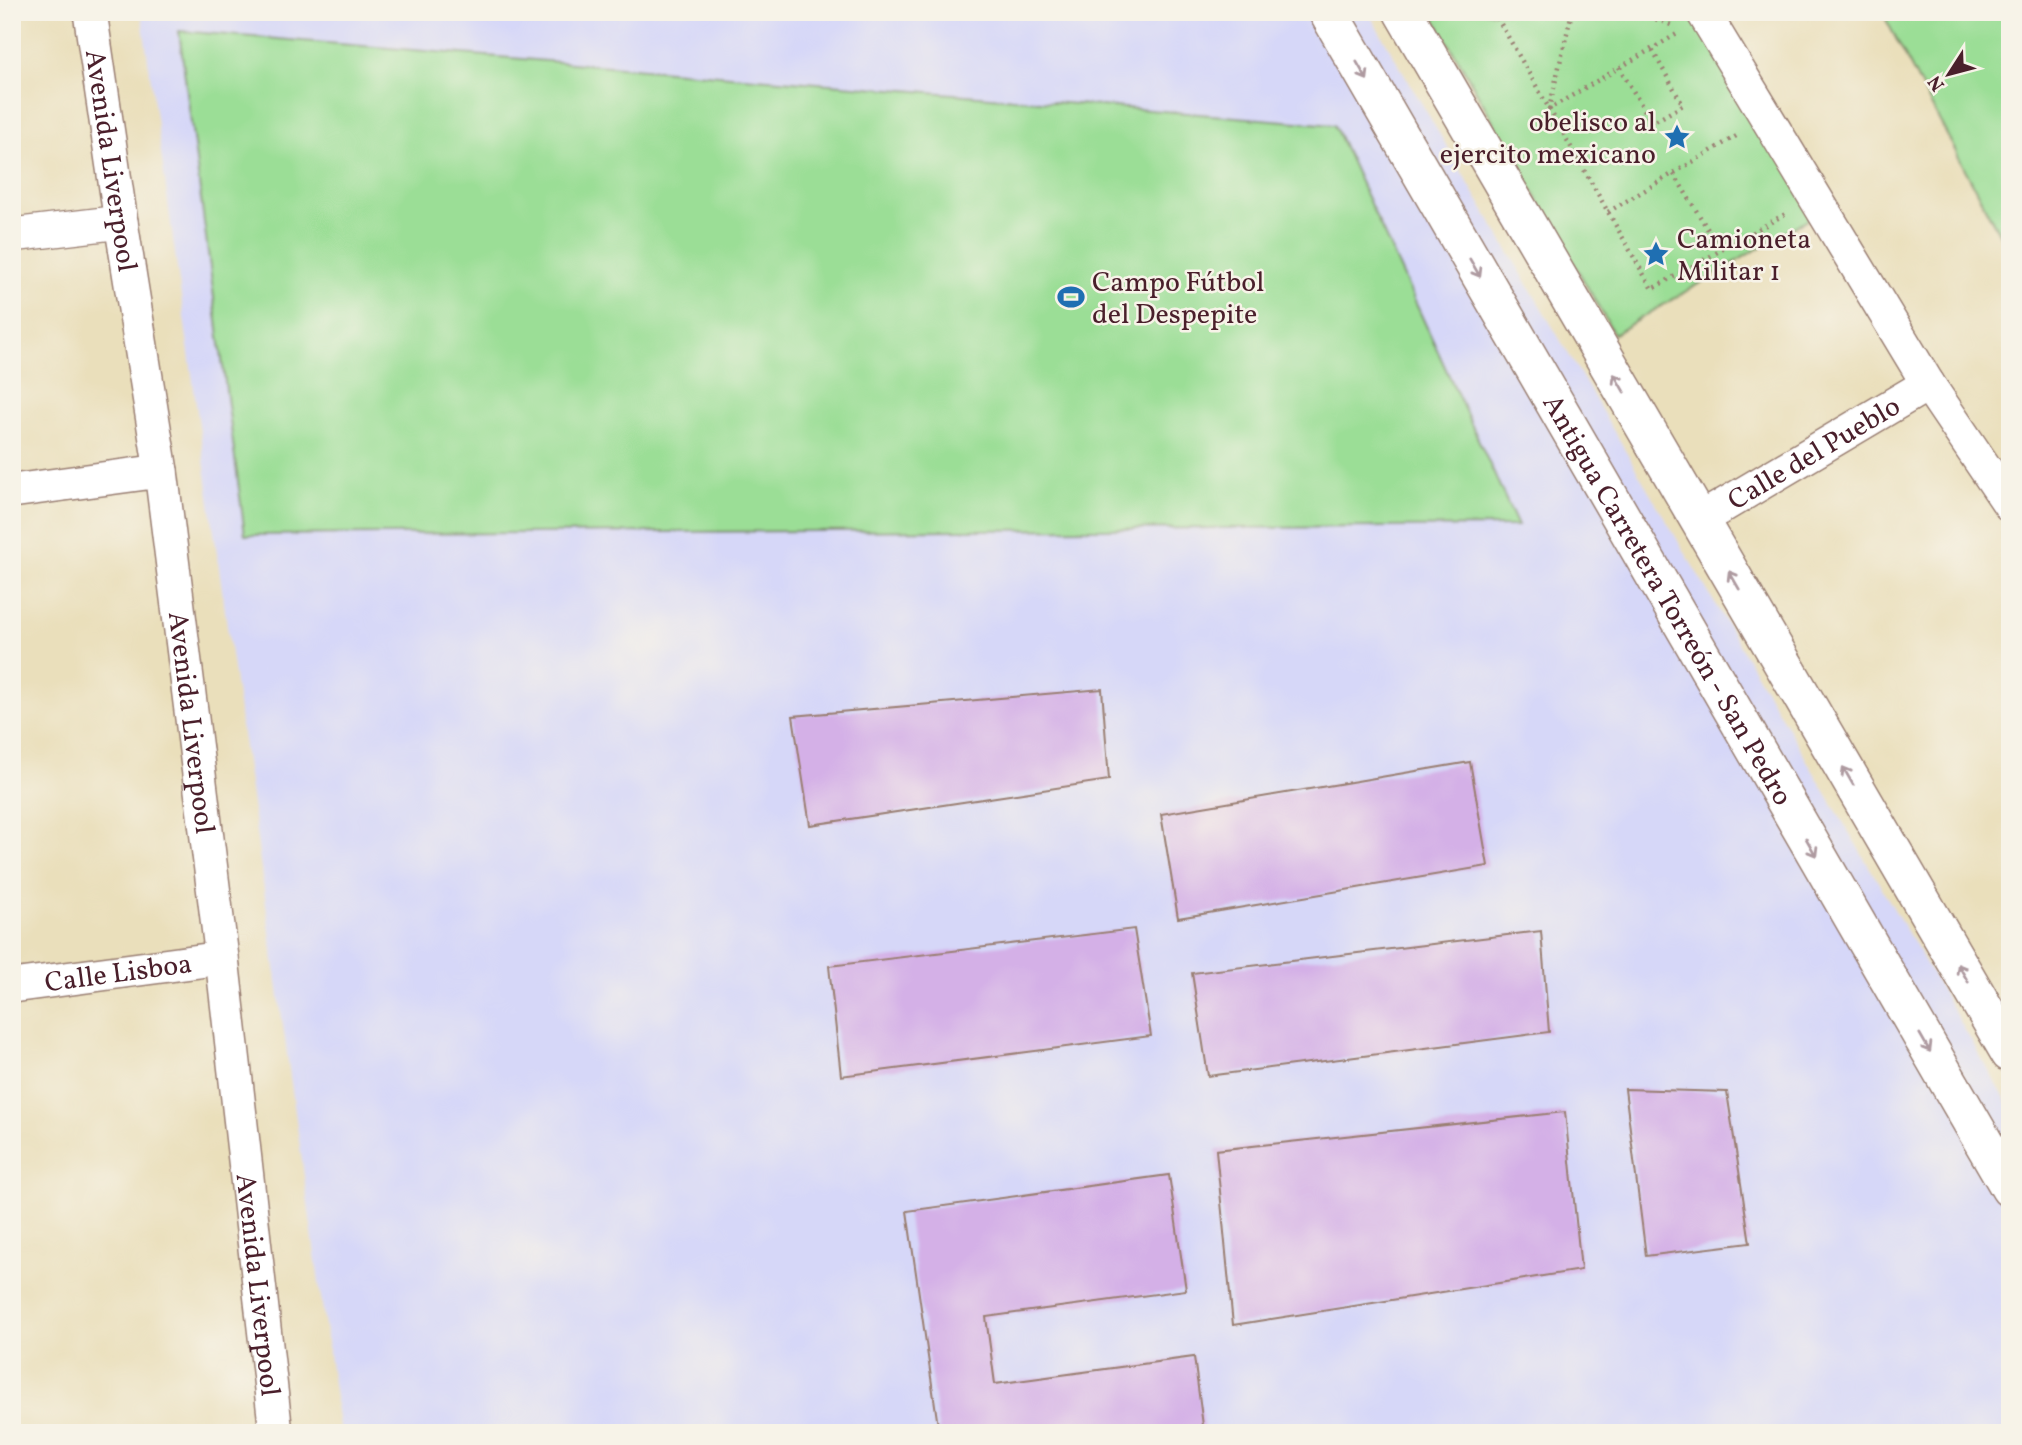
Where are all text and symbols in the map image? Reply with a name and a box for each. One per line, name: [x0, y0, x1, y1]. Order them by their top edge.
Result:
north arrow: [1913, 38, 1983, 108]
street label: Avenida Liverpool: [74, 47, 146, 275]
one-way arrow: [1355, 61, 1369, 81]
text: N: [1922, 69, 1951, 96]
place label: obelisco al ejercito mexicano: [1440, 104, 1656, 175]
place icon: obelisco al ejercito mexicano: [1662, 122, 1692, 152]
place label: Camioneta Militar 1: [1677, 221, 1811, 292]
place icon: Camioneta Militar 1: [1641, 239, 1671, 269]
one-way arrow: [1469, 258, 1483, 278]
place label: Campo Fútbol del Despepite: [1092, 264, 1264, 335]
sports icon: Campo Fútbol del Despepite: [1056, 282, 1086, 312]
one-way arrow: [1612, 374, 1626, 394]
street label: Antigua Carretera Torreón - San Pedro: [1532, 388, 1801, 813]
street label: Calle del Pueblo: [1721, 388, 1908, 521]
one-way arrow: [1727, 570, 1741, 590]
street label: Avenida Liverpool: [157, 609, 223, 836]
one-way arrow: [1841, 767, 1855, 787]
one-way arrow: [1804, 836, 1818, 856]
street label: Calle Lisboa: [42, 945, 194, 1003]
one-way arrow: [1956, 963, 1969, 984]
one-way arrow: [1919, 1033, 1933, 1053]
street label: Avenida Liverpool: [225, 1171, 289, 1398]

